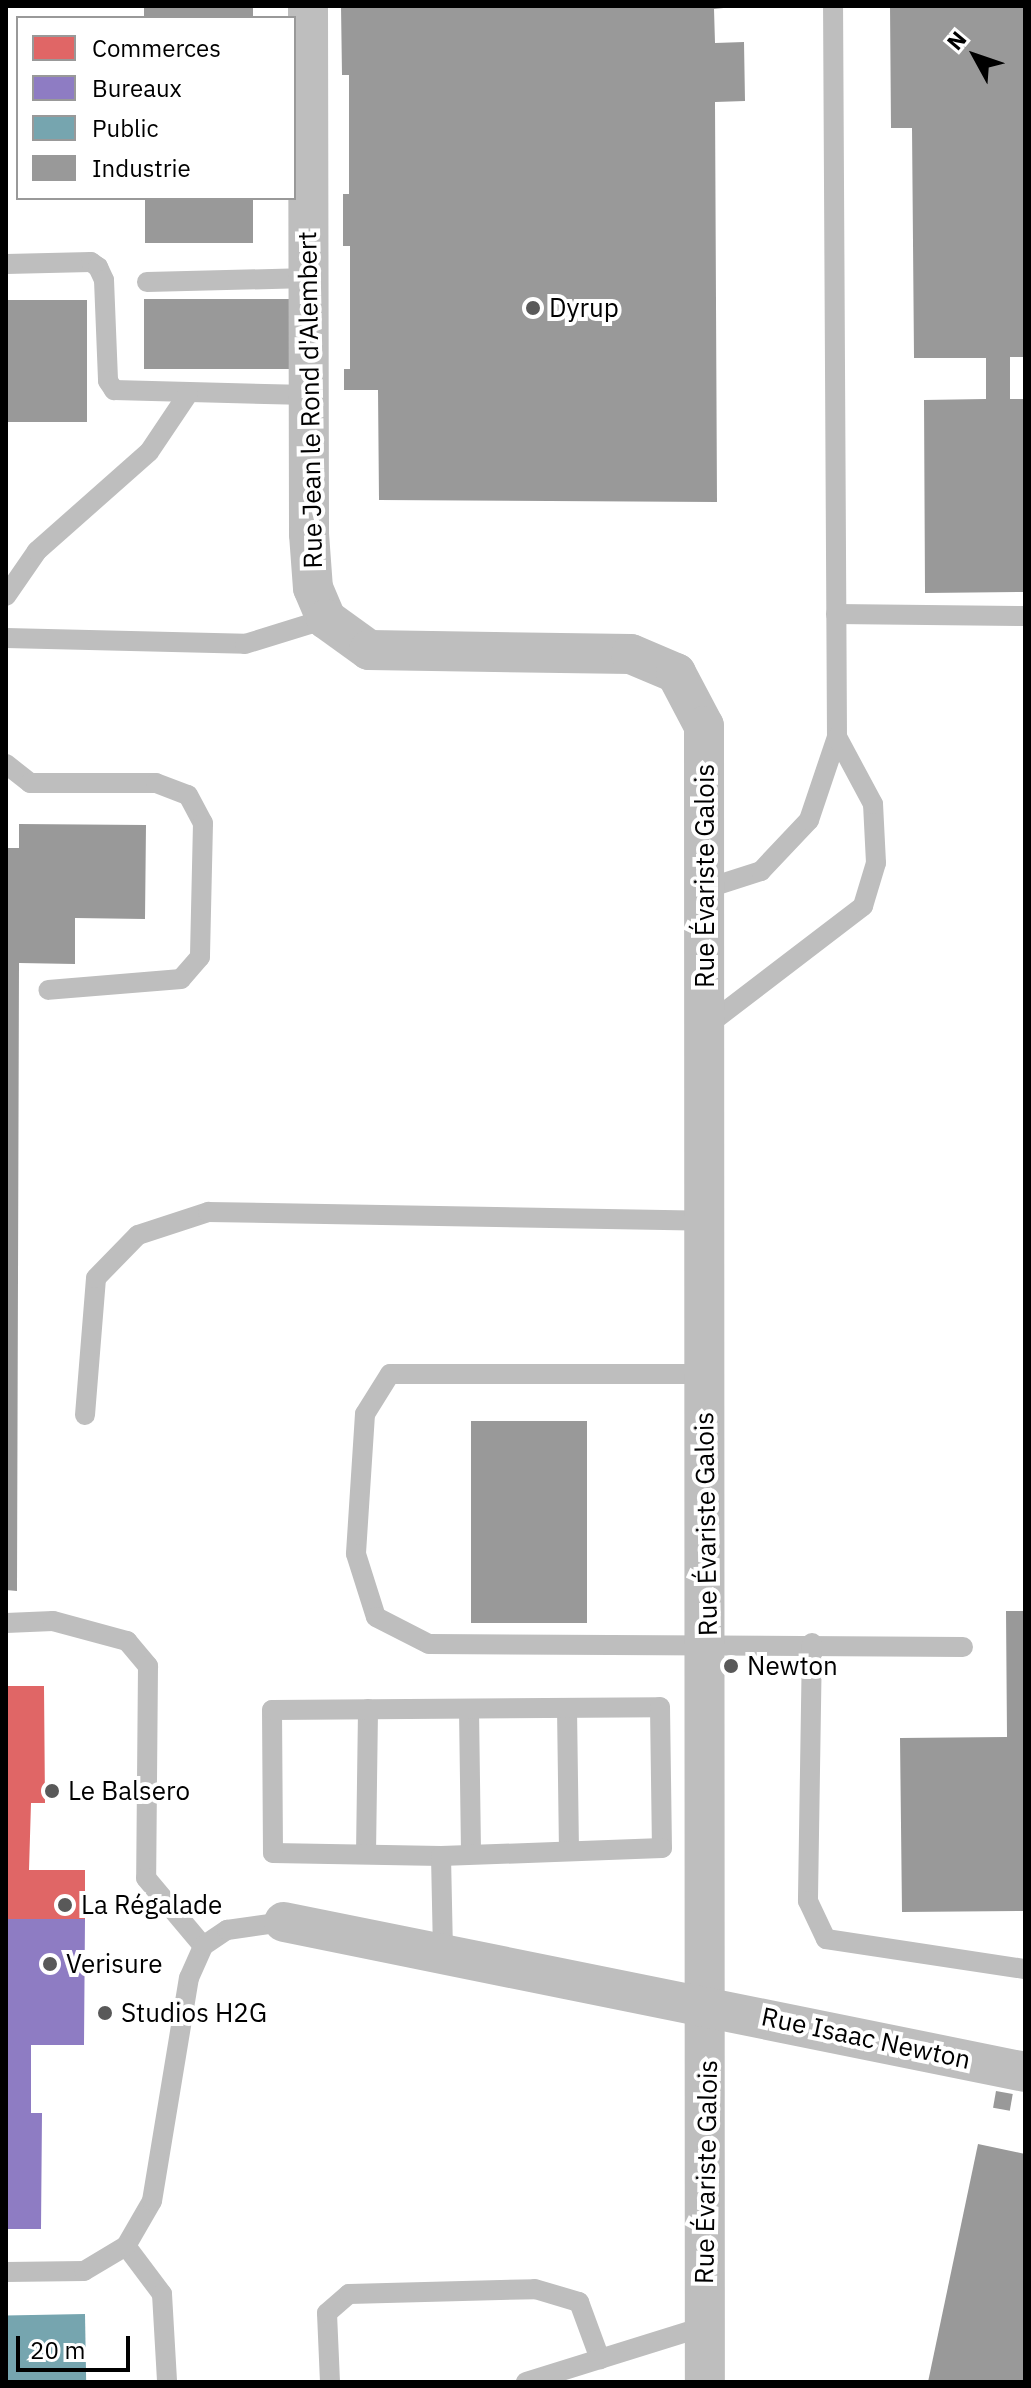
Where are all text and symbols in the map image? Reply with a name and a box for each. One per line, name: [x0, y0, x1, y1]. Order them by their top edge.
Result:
legend: [16, 16, 296, 200]
north arrow: [935, 16, 1015, 96]
text: N: [940, 25, 972, 56]
text: Commerces: [92, 32, 221, 64]
text: Bureaux: [92, 72, 182, 104]
text: Public: [92, 112, 159, 144]
text: Industrie: [92, 152, 191, 184]
street label: Rue Jean le Rond d'Alembert: [291, 231, 329, 569]
place label: Dyrup: [549, 292, 619, 324]
marker: Dyrup: [524, 299, 542, 317]
street label: Rue Évariste Galois: [689, 764, 721, 988]
street label: Rue Évariste Galois: [688, 1412, 724, 1636]
place label: Newton: [747, 1650, 838, 1682]
marker: Newton: [722, 1657, 740, 1675]
place label: Le Balsero: [68, 1775, 190, 1807]
marker: Le Balsero: [43, 1782, 61, 1800]
place label: La Régalade: [81, 1889, 222, 1921]
marker: La Régalade: [56, 1896, 74, 1914]
place label: Verisure: [66, 1948, 162, 1980]
marker: Verisure: [41, 1955, 59, 1973]
place label: Studios H2G: [121, 1997, 267, 2029]
street label: Rue Isaac Newton: [759, 2001, 973, 2075]
marker: Studios H2G: [96, 2004, 114, 2022]
street label: Rue Évariste Galois: [688, 2060, 724, 2284]
scale bar: [20, 2320, 134, 2370]
text: 20 m: [30, 2334, 85, 2366]

